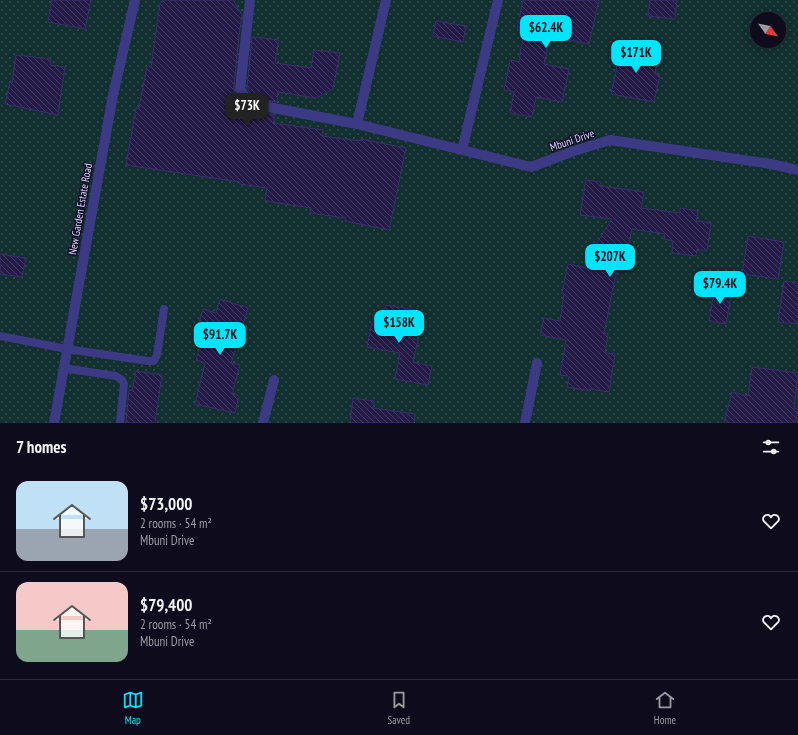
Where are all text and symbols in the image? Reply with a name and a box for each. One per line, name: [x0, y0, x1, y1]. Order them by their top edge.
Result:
north arrow: [750, 12, 786, 48]
map controls: [750, 12, 786, 48]
pin: $62.4K: [513, 15, 579, 49]
text: $62.4K: [529, 19, 563, 36]
pin: $171K: [608, 40, 664, 74]
text: $171K: [620, 44, 652, 61]
pin: $73K: [223, 93, 271, 127]
text: $73K: [234, 97, 260, 114]
street label: Mbuni Drive: [548, 126, 596, 154]
street label: New Garden Estate Road: [65, 162, 95, 256]
pin: $207K: [582, 244, 638, 278]
text: $207K: [594, 248, 626, 265]
pin: $79.4K: [687, 271, 753, 305]
text: $79.4K: [703, 275, 737, 292]
pin: $158K: [371, 310, 427, 344]
text: $158K: [383, 314, 415, 331]
pin: $91.7K: [187, 322, 253, 356]
text: $91.7K: [203, 326, 237, 343]
text: 7 homes: [16, 436, 67, 458]
icon: filters: [760, 436, 782, 458]
text: $73,000: [140, 493, 192, 515]
icon: home: [48, 497, 96, 545]
icon: heart: [760, 510, 782, 532]
text: 2 rooms · 54 m²: [140, 515, 212, 532]
text: Mbuni Drive: [140, 532, 194, 549]
text: $79,400: [140, 594, 192, 616]
icon: home: [48, 598, 96, 646]
icon: heart: [760, 611, 782, 633]
text: 2 rooms · 54 m²: [140, 616, 212, 633]
text: Mbuni Drive: [140, 633, 194, 650]
tab: Map: [122, 689, 144, 727]
tab: Saved: [387, 689, 410, 727]
tab: Home: [654, 689, 676, 727]

